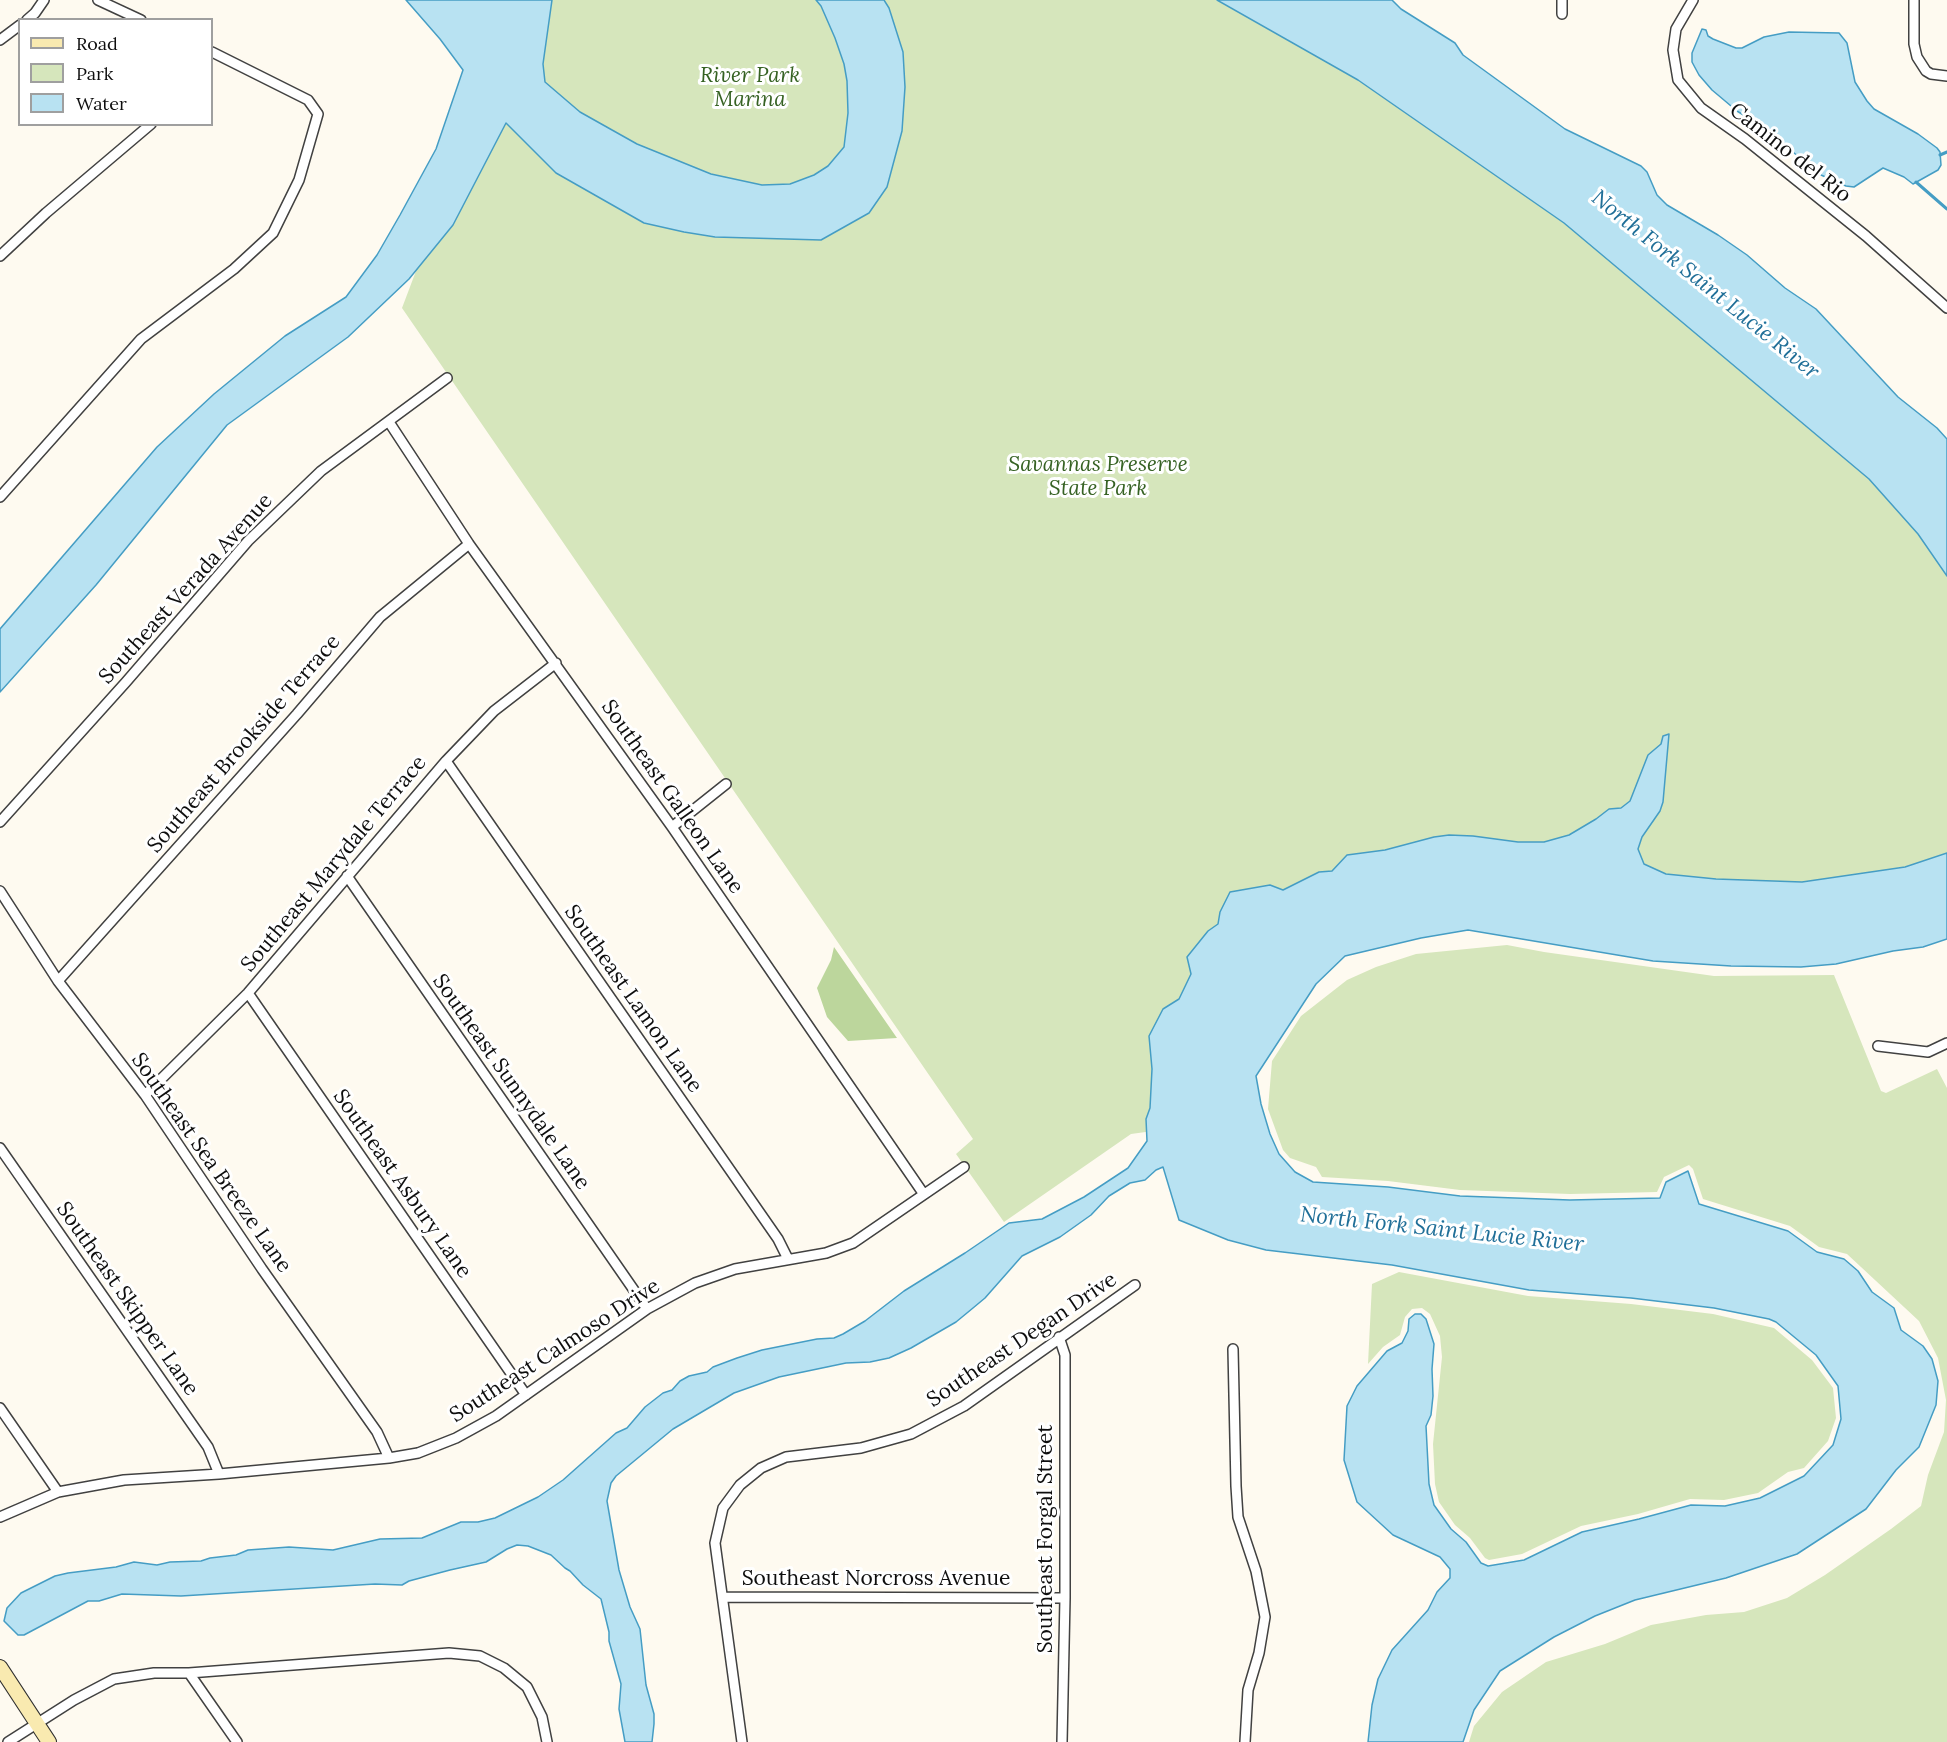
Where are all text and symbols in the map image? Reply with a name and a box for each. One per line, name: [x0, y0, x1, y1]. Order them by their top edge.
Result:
legend: [18, 18, 213, 126]
text: Road: [76, 32, 118, 55]
text: Park: [76, 62, 113, 85]
park label: River Park Marina: [700, 63, 800, 113]
text: Water: [76, 92, 127, 115]
street label: Camino del Rio: [1724, 98, 1856, 208]
water label: North Fork Saint Lucie River: [1586, 185, 1824, 385]
park label: Savannas Preserve State Park: [1008, 452, 1188, 502]
street label: Southeast Verada Avenue: [94, 489, 278, 689]
street label: Southeast Brookside Terrace: [142, 630, 346, 858]
street label: Southeast Galleon Lane: [596, 695, 748, 899]
street label: Southeast Marydale Terrace: [236, 751, 432, 977]
street label: Southeast Lamon Lane: [559, 900, 707, 1098]
street label: Southeast Sunnydale Lane: [427, 969, 595, 1195]
street label: Southeast Sea Breeze Lane: [125, 1048, 297, 1278]
street label: Southeast Asbury Lane: [327, 1085, 477, 1283]
street label: Southeast Skipper Lane: [51, 1197, 203, 1401]
water label: North Fork Saint Lucie River: [1299, 1202, 1585, 1258]
street label: Southeast Degan Drive: [922, 1267, 1122, 1413]
street label: Southeast Calmoso Drive: [445, 1274, 665, 1428]
street label: Southeast Forgal Street: [1033, 1425, 1059, 1653]
street label: Southeast Norcross Avenue: [742, 1566, 1010, 1592]

